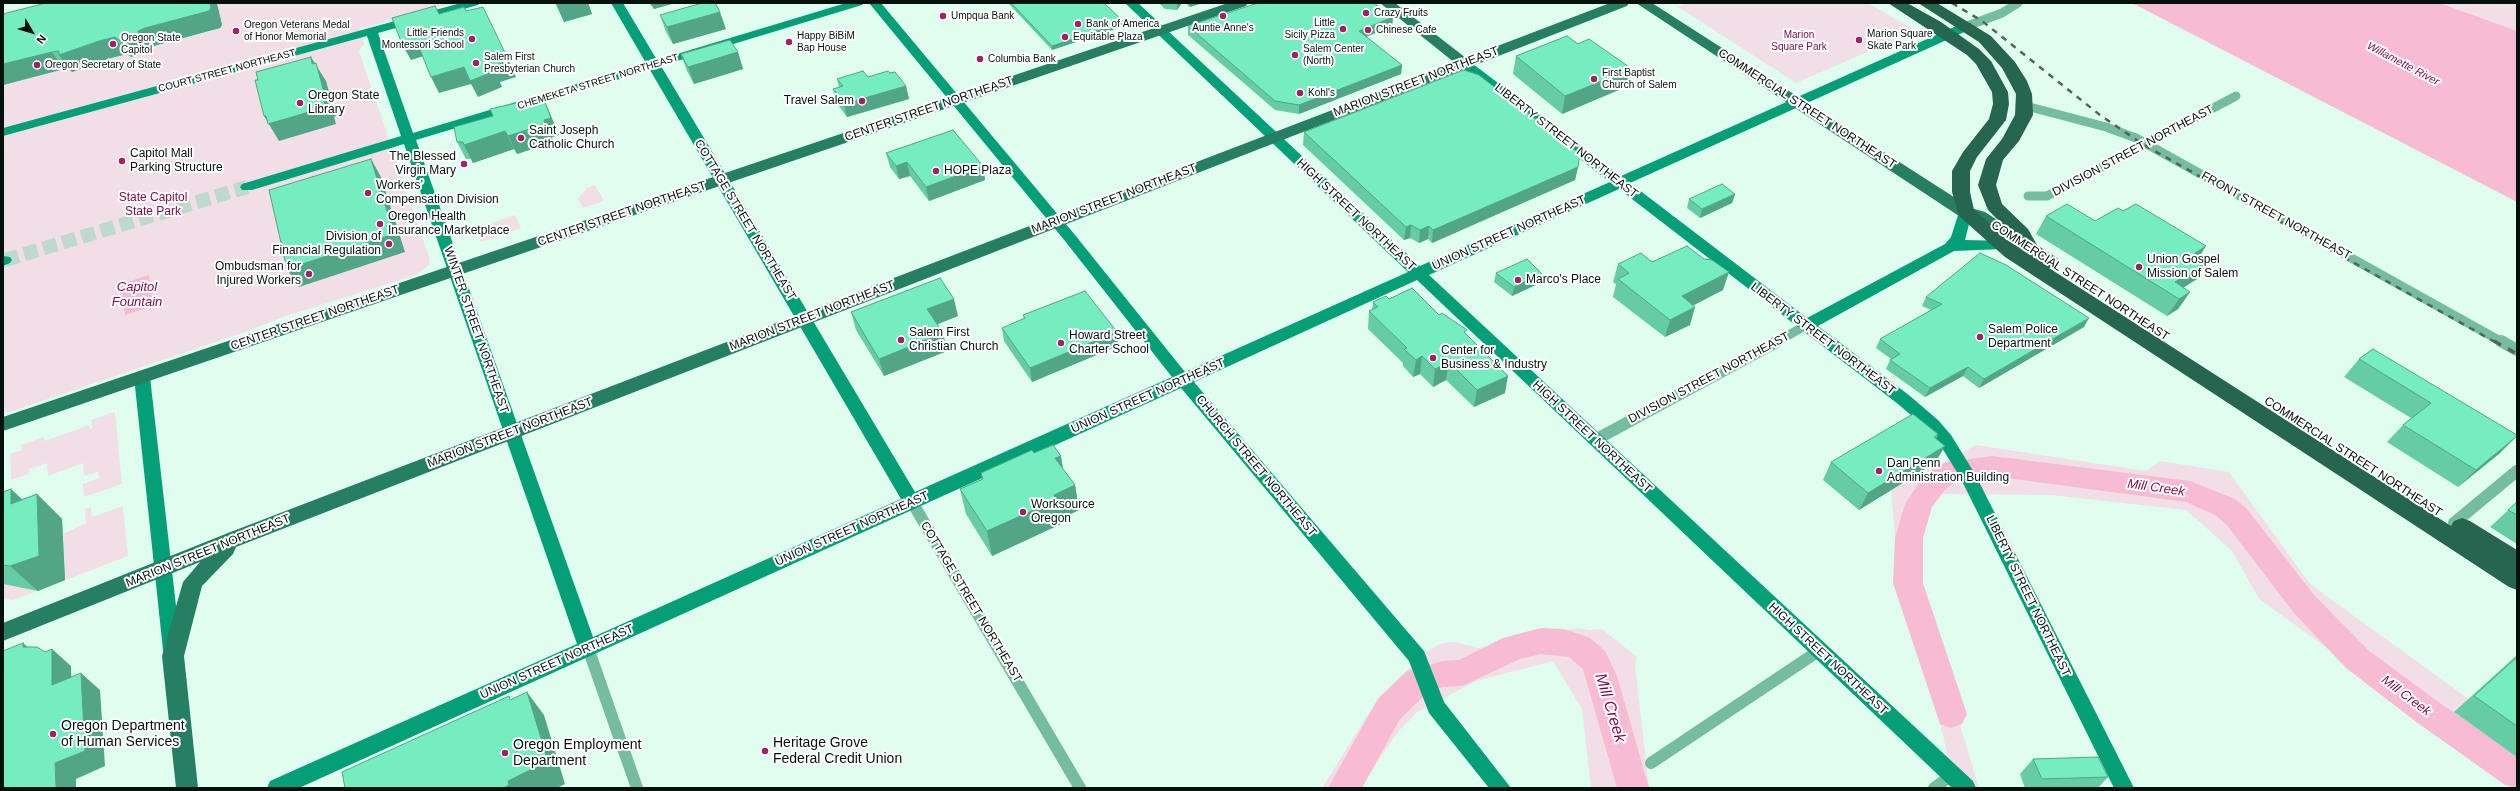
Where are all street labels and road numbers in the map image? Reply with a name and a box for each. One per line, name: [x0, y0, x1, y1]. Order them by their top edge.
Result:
street label: MARION STREET NORTHEAST: [1331, 44, 1501, 120]
street label: COMMERCIAL STREET NORTHEAST: [1715, 46, 1899, 172]
street label: COURT STREET NORTHEAST: [157, 47, 297, 95]
street label: CHEMEKETA STREET NORTHEAST: [516, 52, 680, 112]
street label: CENTER STREET NORTHEAST: [843, 73, 1015, 145]
street label: LIBERTY STREET NORTHEAST: [1492, 81, 1640, 201]
street label: DIVISION STREET NORTHEAST: [2050, 102, 2216, 200]
street label: COTTAGE STREET NORTHEAST: [691, 137, 799, 303]
street label: HIGH STREET NORTHEAST: [1293, 156, 1419, 274]
street label: MARION STREET NORTHEAST: [1029, 161, 1199, 237]
street label: FRONT STREET NORTHEAST: [2199, 169, 2353, 263]
street label: CENTER STREET NORTHEAST: [536, 178, 708, 250]
street label: UNION STREET NORTHEAST: [1430, 193, 1588, 273]
street label: COMMERCIAL STREET NORTHEAST: [1988, 218, 2172, 344]
street label: WINTER STREET NORTHEAST: [441, 245, 511, 415]
street label: MARION STREET NORTHEAST: [727, 278, 897, 354]
street label: LIBERTY STREET NORTHEAST: [1748, 280, 1898, 398]
street label: CENTER STREET NORTHEAST: [229, 282, 401, 354]
street label: DIVISION STREET NORTHEAST: [1626, 329, 1792, 427]
street label: UNION STREET NORTHEAST: [1069, 356, 1227, 436]
street label: HIGH STREET NORTHEAST: [1529, 378, 1655, 496]
street label: CHURCH STREET NORTHEAST: [1193, 393, 1319, 539]
street label: COMMERCIAL STREET NORTHEAST: [2261, 394, 2445, 520]
street label: MARION STREET NORTHEAST: [425, 395, 595, 471]
street label: UNION STREET NORTHEAST: [773, 489, 931, 569]
street label: MARION STREET NORTHEAST: [124, 511, 292, 591]
street label: LIBERTY STREET NORTHEAST: [1983, 513, 2073, 679]
street label: COTTAGE STREET NORTHEAST: [917, 519, 1025, 685]
street label: HIGH STREET NORTHEAST: [1765, 600, 1891, 718]
street label: UNION STREET NORTHEAST: [478, 622, 636, 702]

